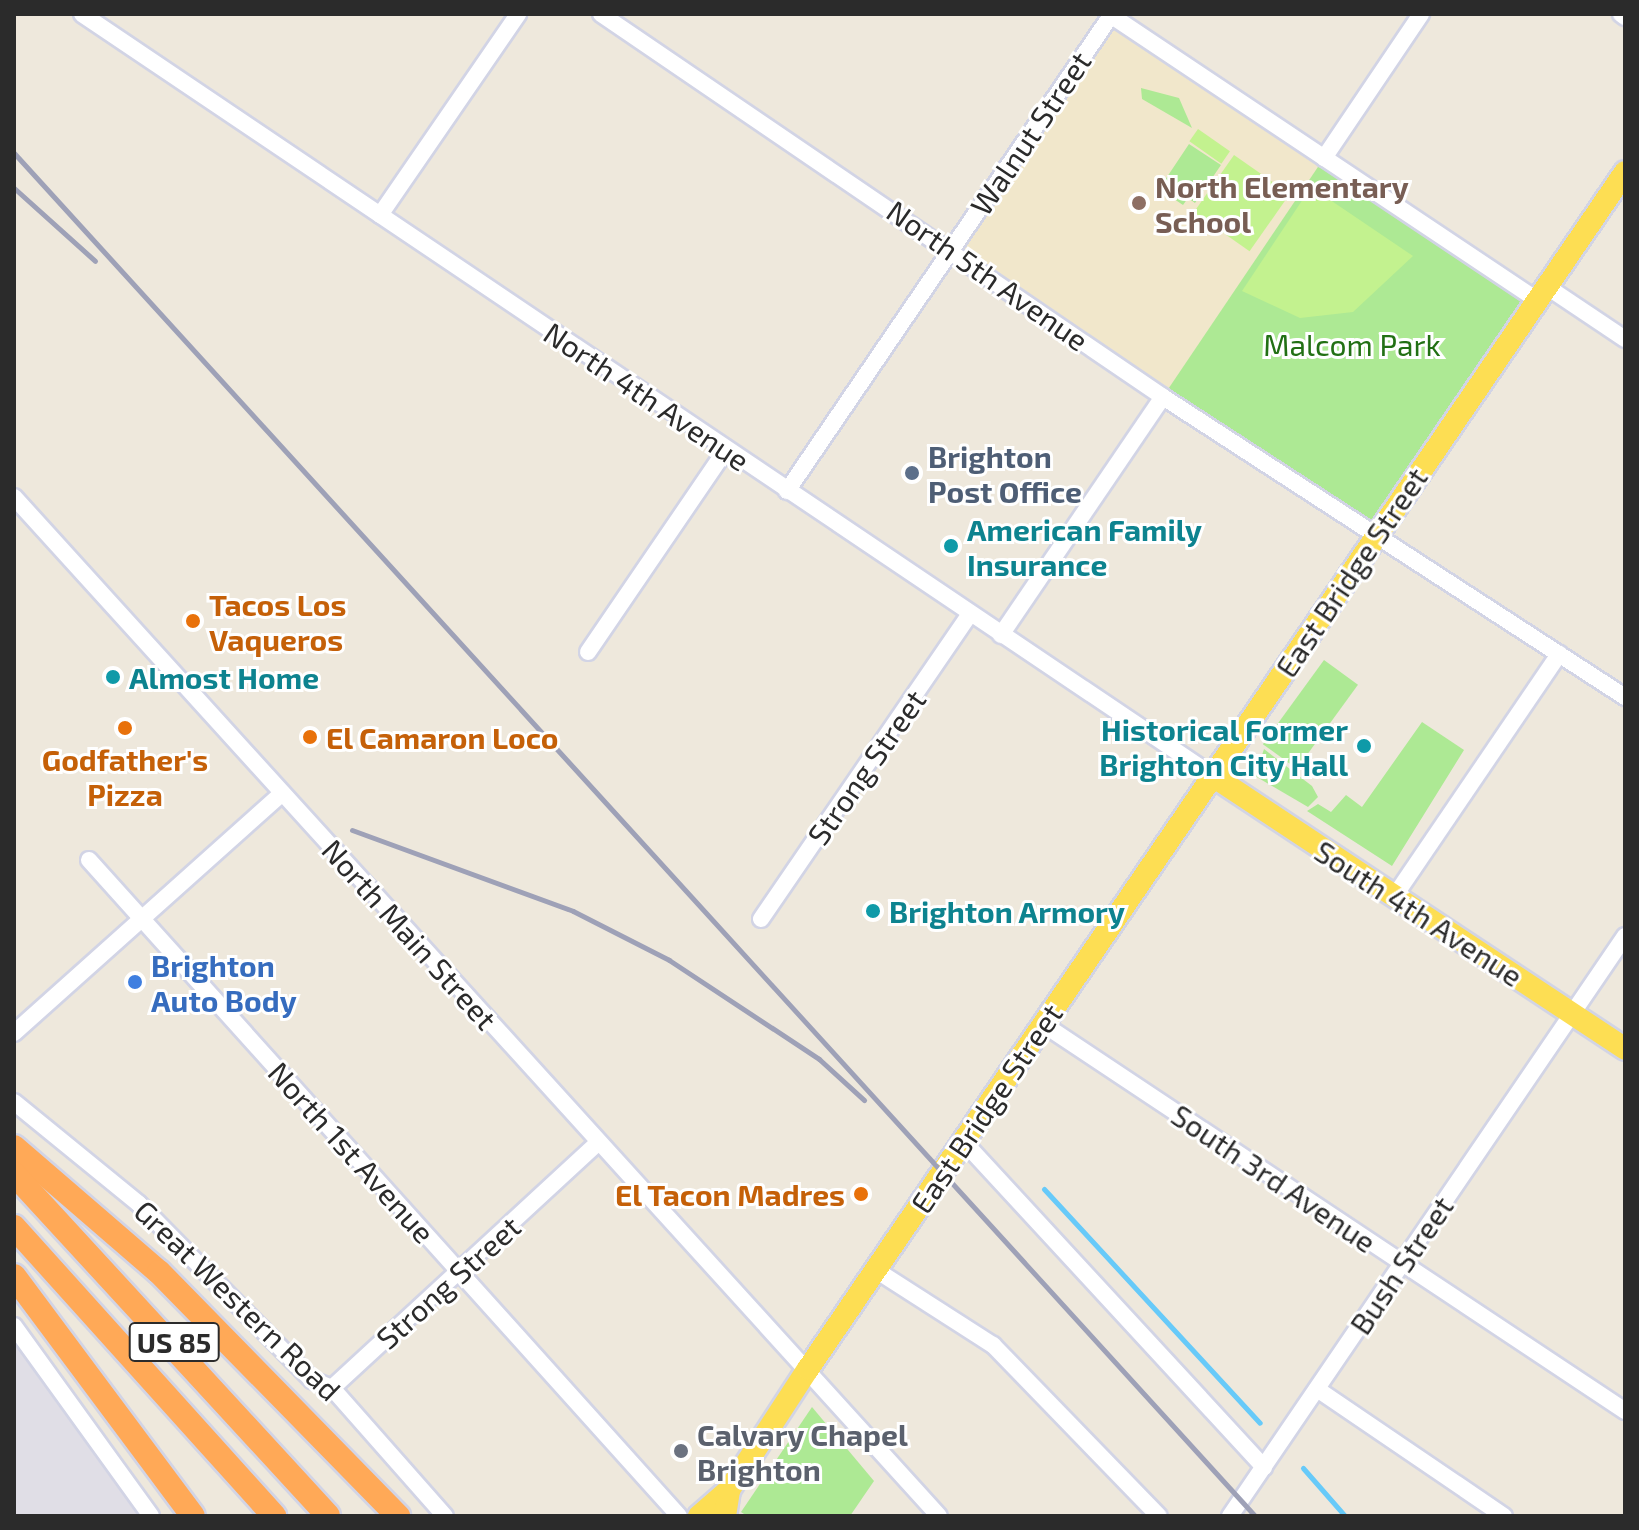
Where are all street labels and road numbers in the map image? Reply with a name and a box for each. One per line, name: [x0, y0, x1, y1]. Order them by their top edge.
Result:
street label: Walnut Street: [962, 44, 1098, 222]
street label: North 5th Avenue: [880, 192, 1096, 358]
street label: North 4th Avenue: [537, 314, 757, 478]
street label: East Bridge Street: [1268, 461, 1434, 683]
street label: Strong Street: [799, 683, 933, 851]
street label: North Main Street: [315, 831, 505, 1037]
street label: South 4th Avenue: [1308, 832, 1530, 994]
street label: East Bridge Street: [903, 997, 1069, 1219]
street label: North 1st Avenue: [261, 1054, 443, 1250]
street label: South 3rd Avenue: [1165, 1096, 1383, 1260]
street label: Bush Street: [1342, 1189, 1460, 1341]
street label: Great Western Road: [127, 1192, 349, 1408]
street label: Strong Street: [369, 1208, 527, 1356]
road number: US 85: [128, 1318, 220, 1366]

